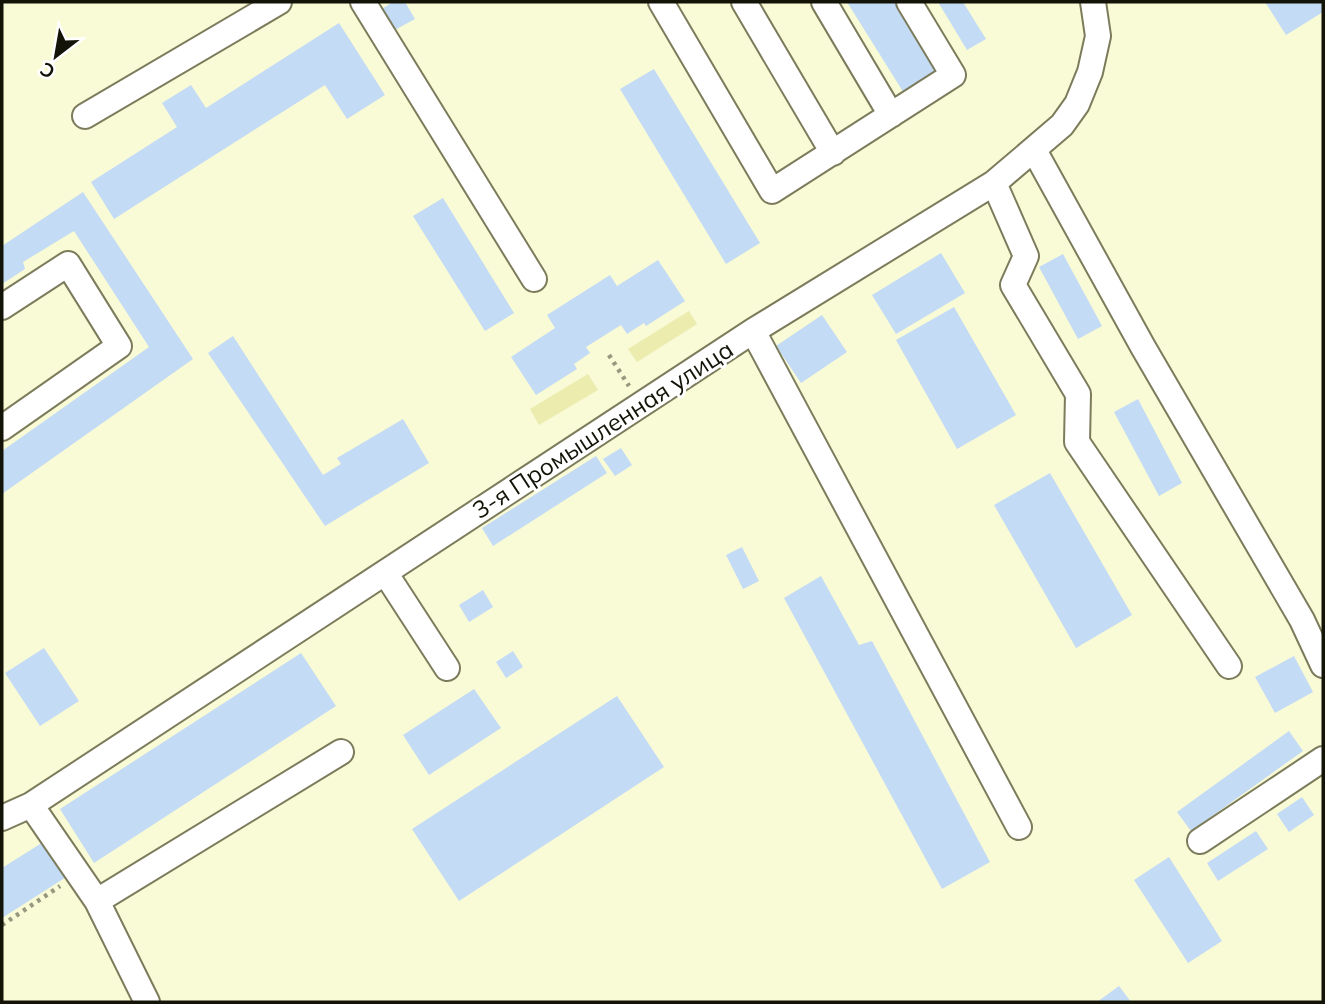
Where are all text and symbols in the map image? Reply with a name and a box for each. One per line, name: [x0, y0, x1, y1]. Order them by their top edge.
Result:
north arrow: [21, 21, 91, 91]
text: С: [35, 57, 59, 84]
street label: 3-я Промышленная улица: [466, 334, 738, 525]

